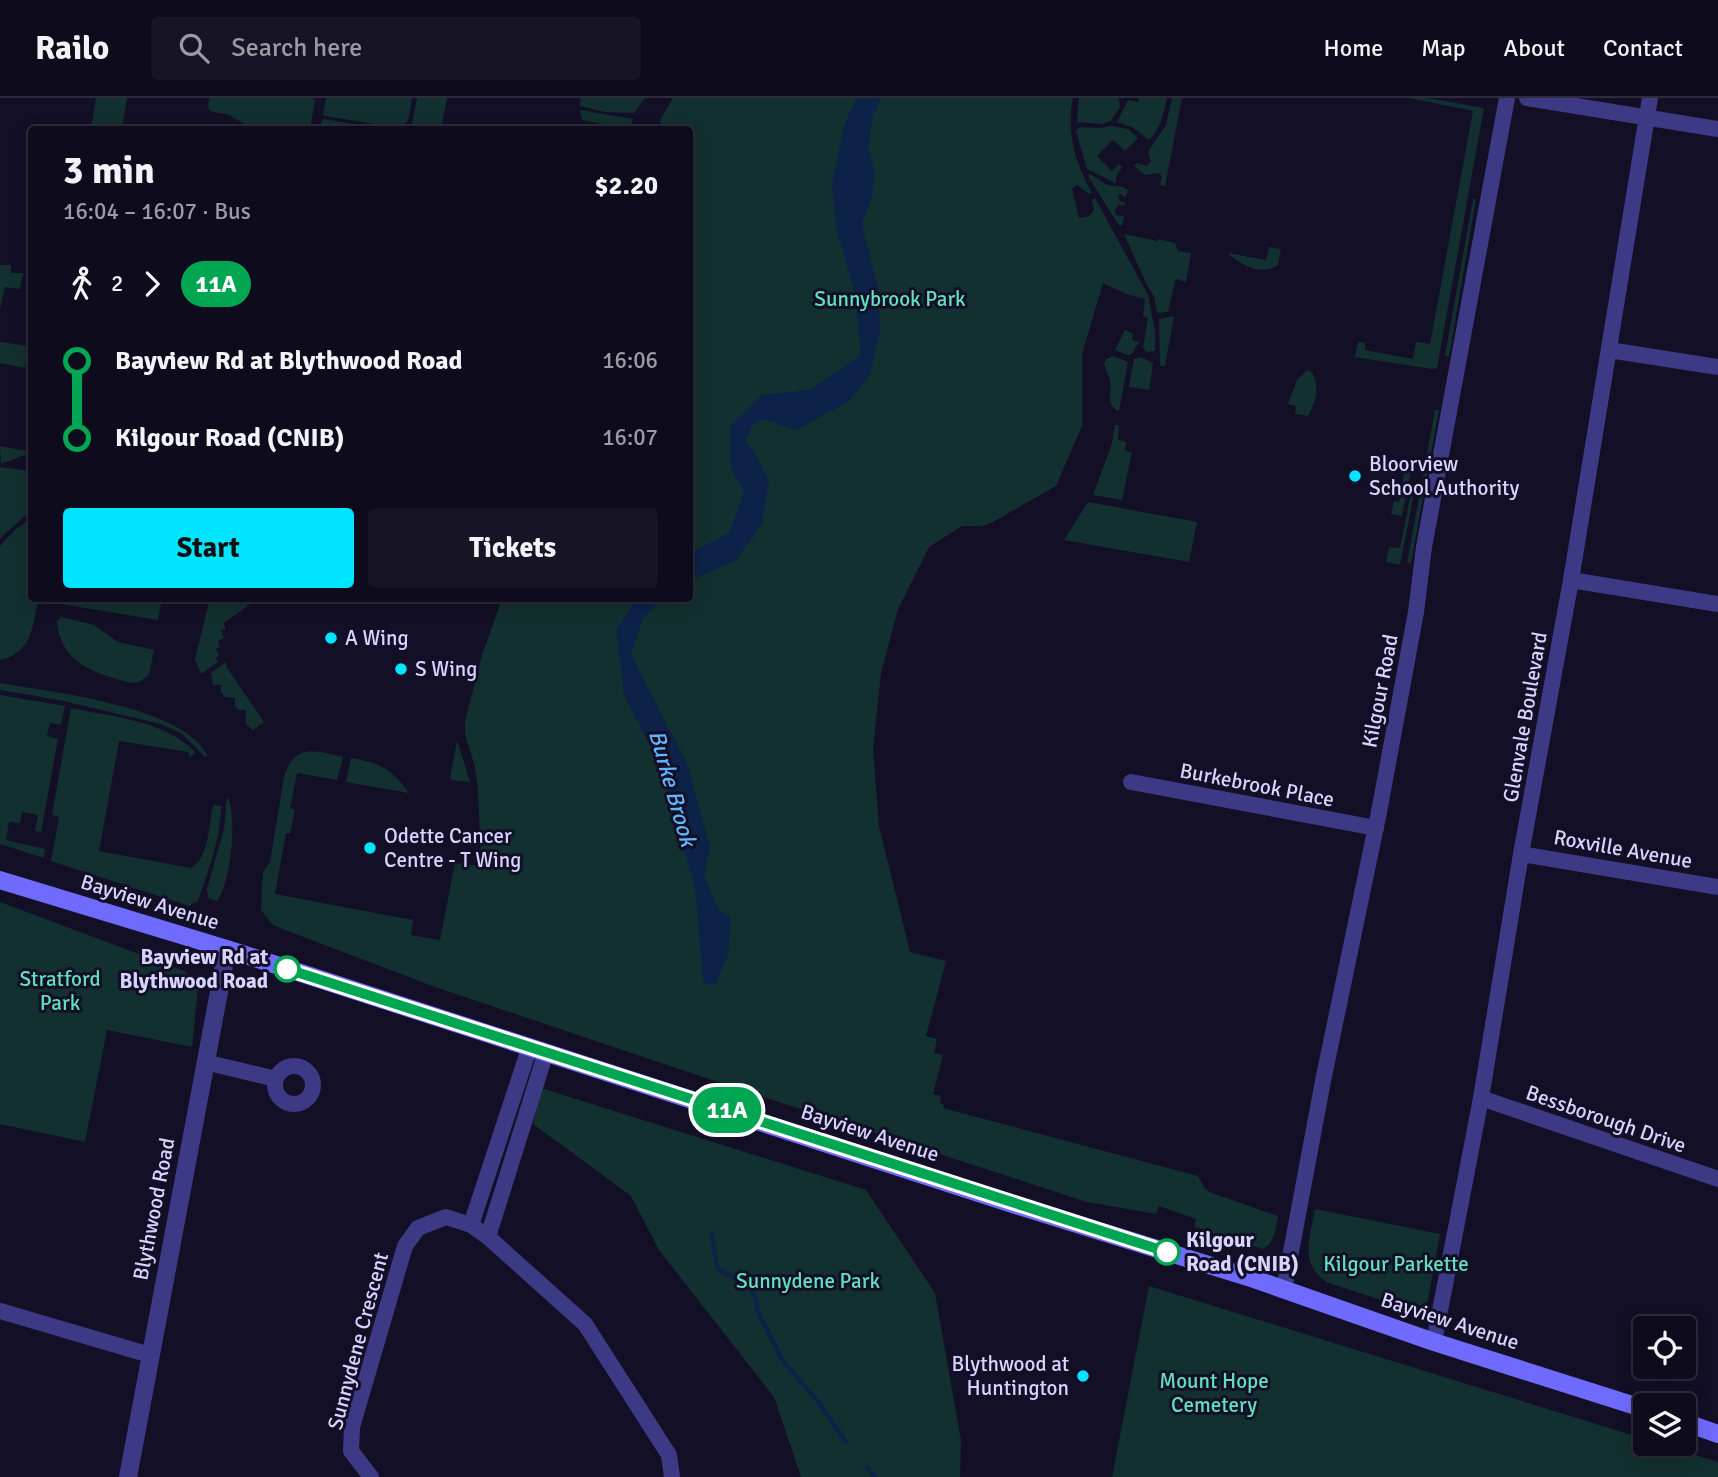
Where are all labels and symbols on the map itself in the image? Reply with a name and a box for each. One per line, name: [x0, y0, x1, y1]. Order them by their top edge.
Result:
park label: Sunnybrook Park: [814, 286, 966, 312]
place label: Bloorview School Authority: [1369, 451, 1520, 501]
marker: Bloorview School Authority: [1347, 468, 1363, 484]
place label: A Wing: [345, 625, 409, 651]
marker: A Wing: [323, 630, 339, 646]
street label: Glenvale Boulevard: [1497, 630, 1553, 804]
street label: Kilgour Road: [1356, 632, 1404, 750]
place label: S Wing: [415, 656, 477, 682]
marker: S Wing: [393, 661, 409, 677]
water label: Burke Brook: [642, 727, 704, 852]
street label: Burkebrook Place: [1178, 757, 1336, 813]
place label: Odette Cancer Centre - T Wing: [384, 823, 521, 873]
street label: Roxville Avenue: [1552, 824, 1694, 874]
marker: Odette Cancer Centre - T Wing: [362, 840, 378, 856]
street label: Bayview Avenue: [78, 869, 222, 935]
place label: Bayview Rd at Blythwood Road: [119, 944, 268, 994]
marker: Bayview Rd at Blythwood Road: [274, 956, 300, 982]
park label: Stratford Park: [19, 966, 101, 1016]
street label: Bessborough Drive: [1523, 1079, 1689, 1159]
line badge: 11A: [687, 1087, 767, 1133]
street label: Bayview Avenue: [798, 1098, 942, 1168]
street label: Blythwood Road: [127, 1136, 181, 1282]
place label: Kilgour Road (CNIB): [1186, 1227, 1299, 1277]
marker: Kilgour Road (CNIB): [1154, 1239, 1180, 1265]
street label: Sunnydene Crescent: [322, 1250, 394, 1432]
park label: Kilgour Parkette: [1323, 1251, 1469, 1277]
park label: Sunnydene Park: [736, 1268, 880, 1294]
street label: Bayview Avenue: [1378, 1286, 1522, 1356]
place label: Blythwood at Huntington: [952, 1351, 1069, 1401]
marker: Blythwood at Huntington: [1075, 1368, 1091, 1384]
park label: Mount Hope Cemetery: [1159, 1368, 1269, 1418]

